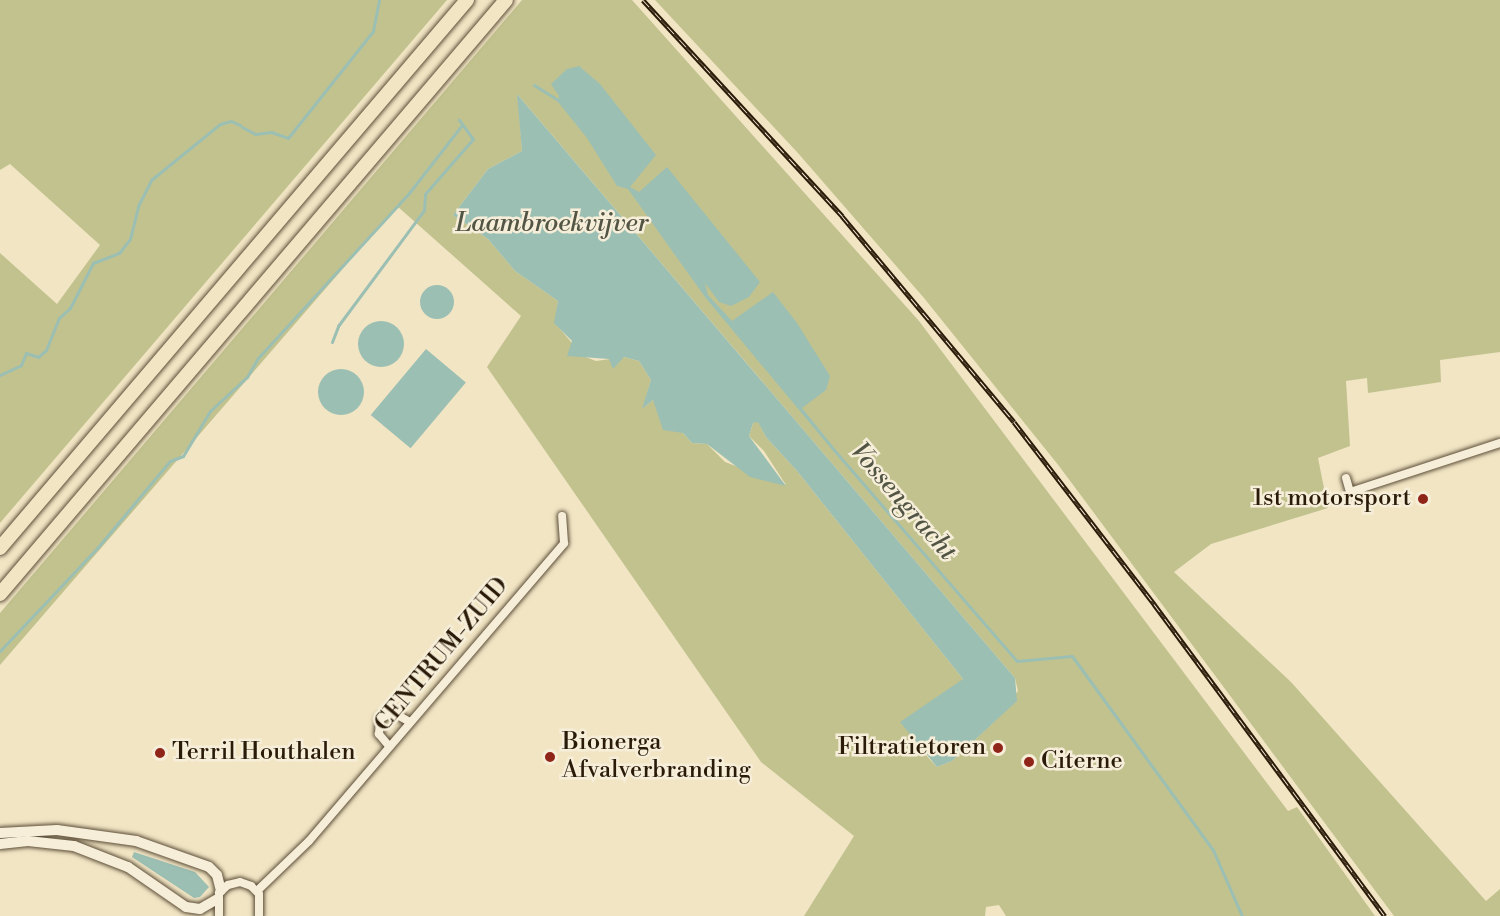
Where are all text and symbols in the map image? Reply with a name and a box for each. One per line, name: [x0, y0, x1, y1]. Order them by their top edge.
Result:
water label: Laambroekvijver: [455, 208, 649, 240]
water label: Vossengracht: [843, 437, 963, 567]
place label: 1st motorsport: [1253, 485, 1411, 513]
marker: 1st motorsport: [1416, 492, 1430, 506]
street label: CENTRUM-ZUID: [369, 572, 515, 738]
place label: Bionerga Afvalverbranding: [562, 729, 751, 785]
place label: Filtratietoren: [838, 734, 986, 762]
place label: Terril Houthalen: [172, 739, 356, 767]
marker: Filtratietoren: [991, 741, 1005, 755]
marker: Terril Houthalen: [153, 746, 167, 760]
place label: Citerne: [1041, 748, 1123, 776]
marker: Bionerga Afvalverbranding: [543, 750, 557, 764]
marker: Citerne: [1022, 755, 1036, 769]

